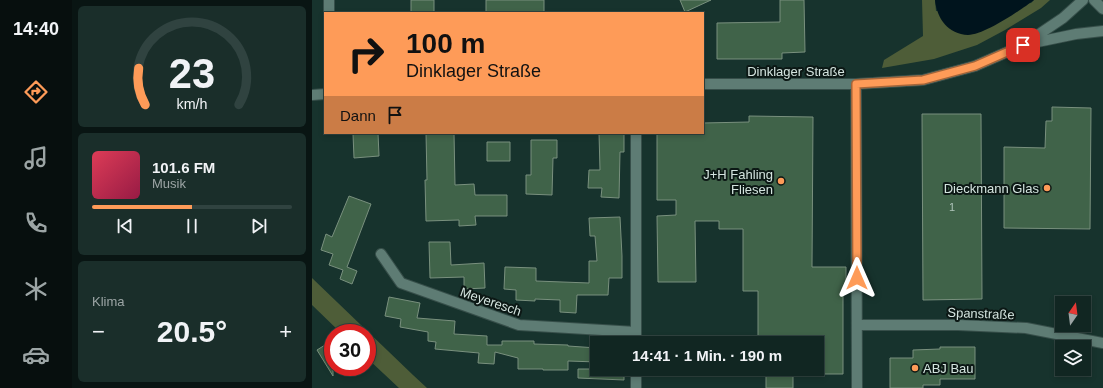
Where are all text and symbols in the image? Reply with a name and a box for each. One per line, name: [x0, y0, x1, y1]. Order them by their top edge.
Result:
text: 14:40: [13, 19, 59, 39]
icon: right: [340, 28, 392, 80]
text: 100 m: [406, 28, 485, 59]
pin: [1006, 28, 1040, 62]
icon: arrive: [1012, 34, 1034, 56]
text: 23: [169, 49, 215, 96]
text: Dinklager Straße: [406, 61, 541, 81]
street label: Dinklager Straße: [747, 64, 845, 79]
icon: directions: [22, 78, 50, 106]
text: km/h: [177, 95, 208, 111]
icon: arrive: [384, 104, 406, 126]
text: Dann: [340, 107, 376, 124]
icon: music: [22, 144, 50, 172]
text: 101.6 FM: [152, 159, 215, 176]
place label: J+H Fahling Fliesen: [703, 167, 773, 197]
text: Musik: [152, 176, 186, 191]
marker: J+H Fahling Fliesen: [776, 176, 786, 186]
place label: Dieckmann Glas: [944, 181, 1039, 196]
marker: Dieckmann Glas: [1042, 183, 1052, 193]
house number: 1: [949, 201, 955, 213]
icon: phone: [22, 209, 50, 237]
icon: previous: [114, 215, 136, 237]
icon: pause: [181, 215, 203, 237]
icon: next: [248, 215, 270, 237]
position arrow: [836, 257, 878, 299]
icon: climate: [22, 275, 50, 303]
street label: Meyeresch: [458, 284, 523, 319]
text: Klima: [92, 294, 125, 309]
north arrow: [1055, 296, 1091, 332]
map controls: [1055, 296, 1091, 376]
street label: Spanstraße: [947, 305, 1015, 322]
text: 20.5°: [157, 315, 227, 348]
text: −: [92, 319, 105, 344]
text: +: [279, 319, 292, 344]
speed limit sign: 30: [324, 324, 376, 376]
button: layers: [1055, 340, 1091, 376]
icon: car: [22, 341, 50, 369]
text: 14:41 · 1 Min. · 190 m: [632, 347, 782, 364]
place label: ABJ Bau: [923, 361, 974, 376]
marker: ABJ Bau: [910, 363, 920, 373]

